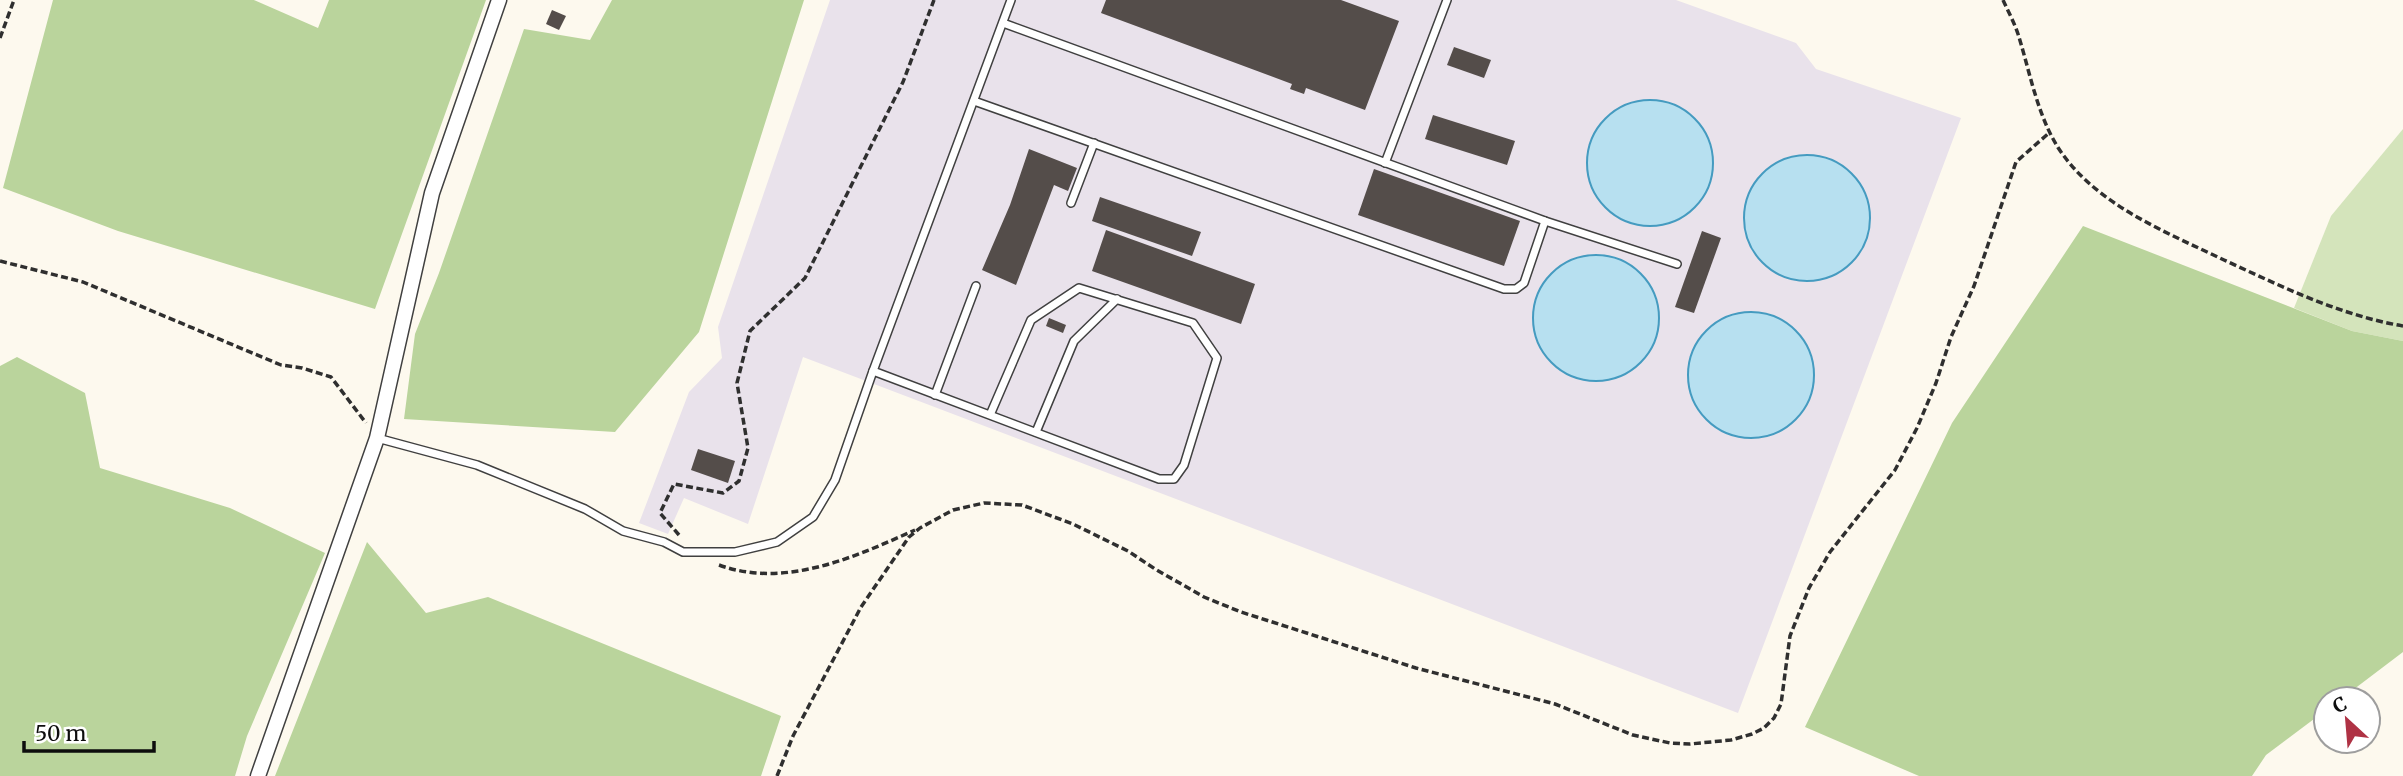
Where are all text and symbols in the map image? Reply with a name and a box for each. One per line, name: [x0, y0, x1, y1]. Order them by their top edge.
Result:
north arrow: [2312, 685, 2382, 755]
text: С: [2329, 691, 2350, 718]
scale bar: [24, 710, 154, 754]
text: 50 m: [35, 720, 86, 747]

